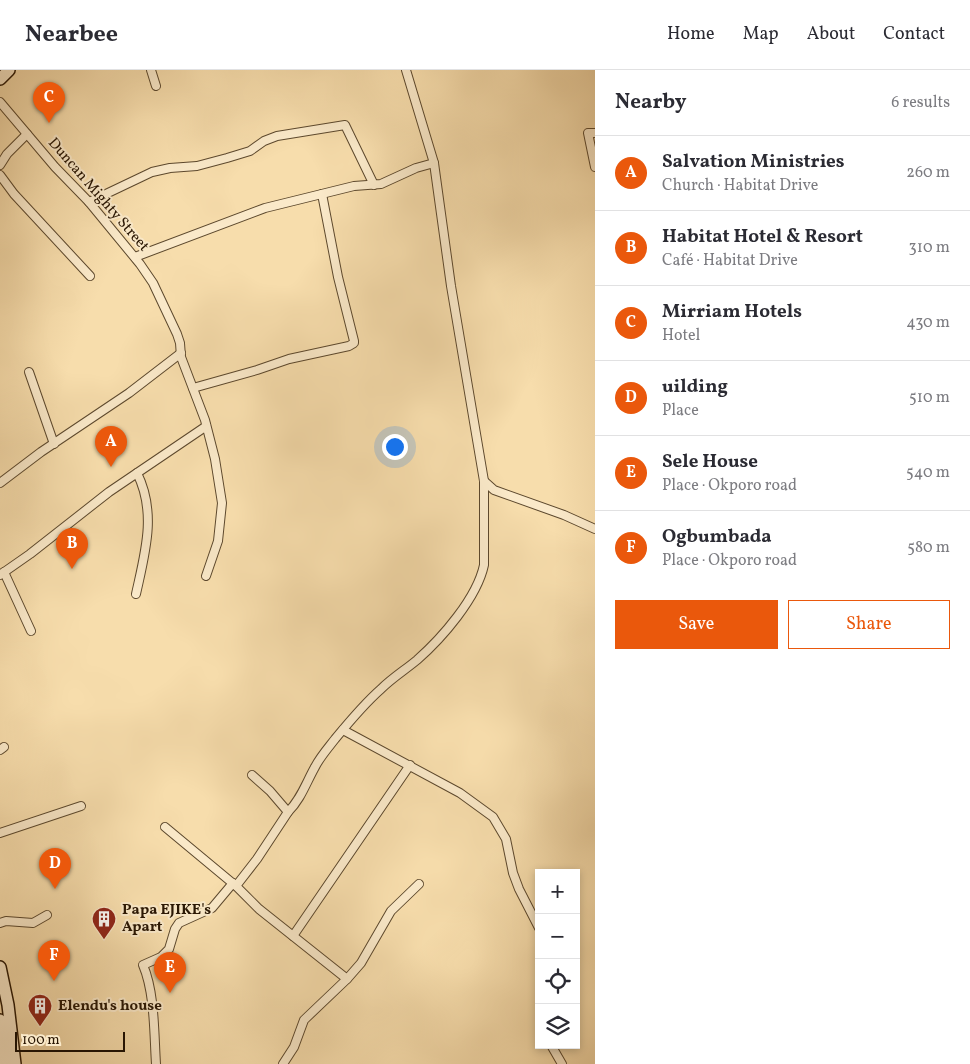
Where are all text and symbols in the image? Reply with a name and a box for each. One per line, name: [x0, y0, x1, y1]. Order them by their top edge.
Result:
text: Nearbee: [25, 18, 118, 52]
text: Home: [667, 22, 715, 47]
text: Map: [743, 22, 779, 47]
text: About: [807, 22, 855, 47]
text: Contact: [883, 22, 945, 47]
pin: C: [33, 82, 65, 123]
text: Nearby: [615, 88, 686, 117]
text: 6 results: [891, 92, 950, 114]
street label: Duncan Mighty Street: [43, 133, 153, 257]
text: Salvation Ministries: [662, 149, 845, 175]
text: A: [625, 162, 637, 184]
text: 260 m: [906, 162, 950, 184]
text: Church · Habitat Drive: [662, 175, 818, 197]
text: Habitat Hotel & Resort: [662, 224, 863, 250]
text: B: [626, 237, 636, 259]
text: 310 m: [909, 237, 950, 259]
text: Café · Habitat Drive: [662, 250, 798, 272]
text: Mirriam Hotels: [662, 299, 802, 325]
text: C: [626, 312, 636, 334]
text: 430 m: [906, 312, 950, 334]
text: Hotel: [662, 325, 700, 347]
text: uilding: [662, 374, 728, 400]
text: D: [625, 387, 637, 409]
text: 510 m: [909, 387, 950, 409]
text: Place: [662, 400, 699, 422]
pin: A: [95, 426, 127, 467]
your location: [382, 434, 408, 460]
text: Sele House: [662, 449, 758, 475]
text: E: [626, 462, 636, 484]
text: 540 m: [906, 462, 950, 484]
text: Place · Okporo road: [662, 475, 797, 497]
text: Ogbumbada: [662, 524, 772, 550]
pin: B: [56, 528, 88, 569]
text: F: [626, 537, 636, 559]
text: 580 m: [907, 537, 950, 559]
text: Place · Okporo road: [662, 550, 797, 572]
button: Save: [615, 600, 778, 649]
button: Share: [788, 600, 950, 649]
pin: D: [39, 848, 71, 889]
map controls: [535, 869, 580, 1049]
button: +: [535, 869, 580, 914]
place label: Papa EJIKE's Apart: [122, 900, 211, 938]
building icon: Papa EJIKE's Apart: [91, 906, 117, 940]
button: −: [535, 914, 580, 959]
pin: F: [38, 940, 70, 981]
pin: E: [154, 952, 186, 993]
button: locate: [535, 959, 580, 1004]
building icon: Elendu's house: [27, 993, 53, 1027]
place label: Elendu's house: [58, 996, 162, 1017]
button: layers: [535, 1004, 580, 1049]
scale bar: [15, 1029, 125, 1052]
text: 100 m: [22, 1031, 60, 1050]

